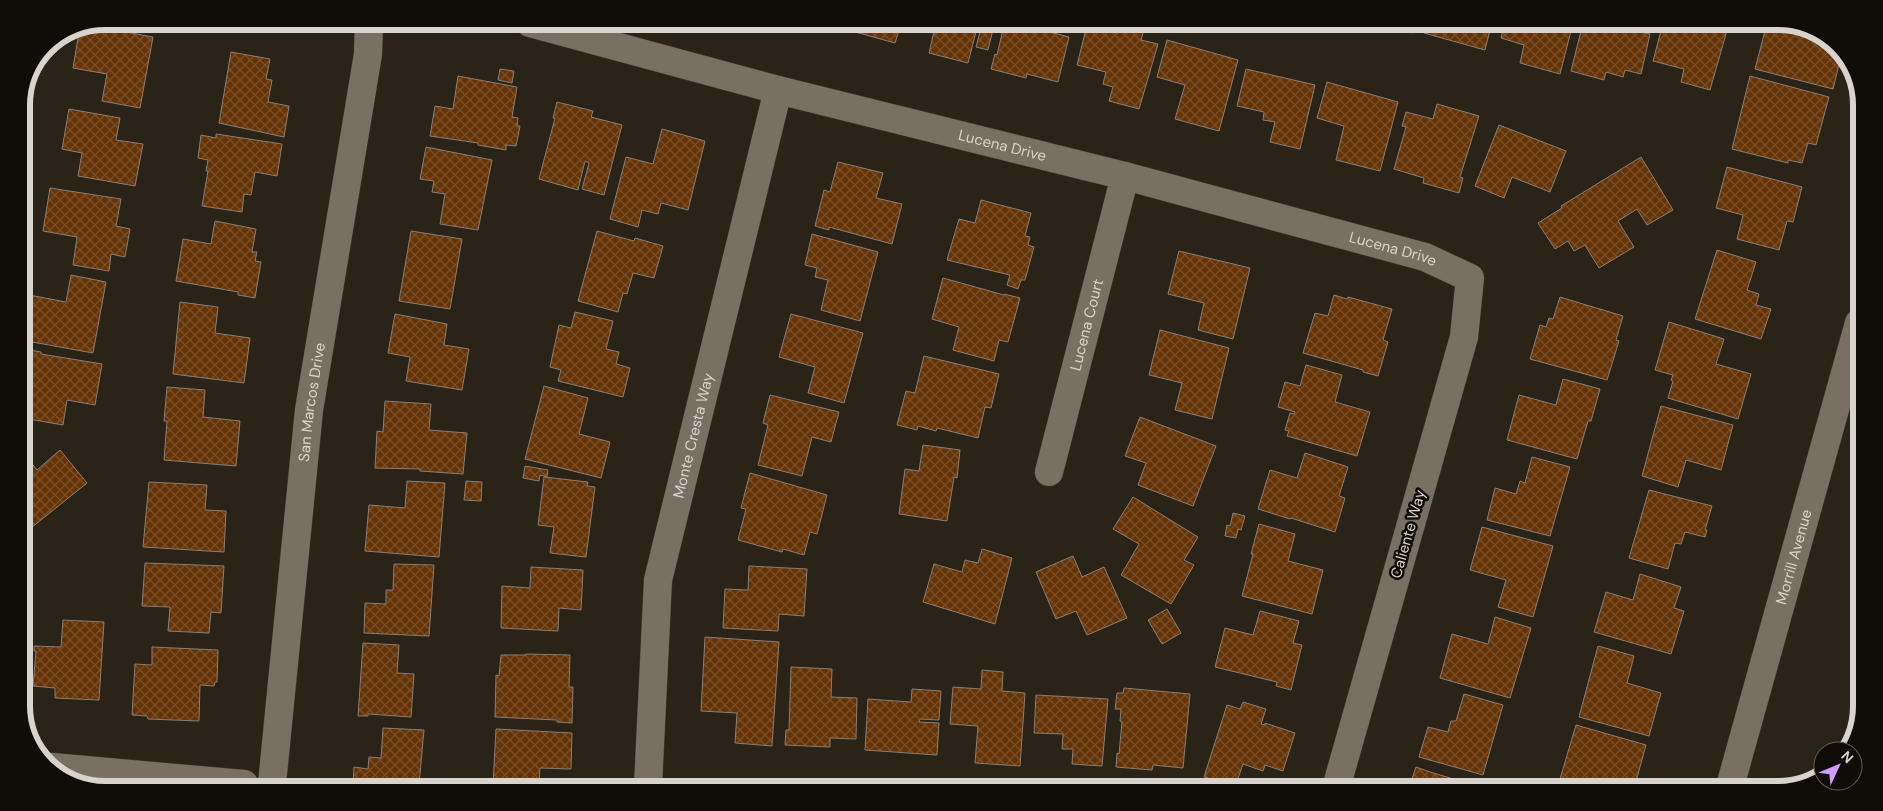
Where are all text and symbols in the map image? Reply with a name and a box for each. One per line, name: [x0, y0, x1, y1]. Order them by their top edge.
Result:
street label: Lucena Drive: [956, 125, 1048, 166]
street label: Lucena Drive: [1347, 227, 1440, 271]
street label: Lucena Court: [1065, 277, 1108, 373]
street label: San Marcos Drive: [294, 341, 330, 463]
street label: Monte Cresta Way: [668, 370, 719, 500]
street label: Caliente Way: [1386, 487, 1430, 581]
street label: Morrill Avenue: [1771, 507, 1817, 607]
north arrow: [1813, 741, 1863, 791]
text: N: [1837, 747, 1857, 767]

